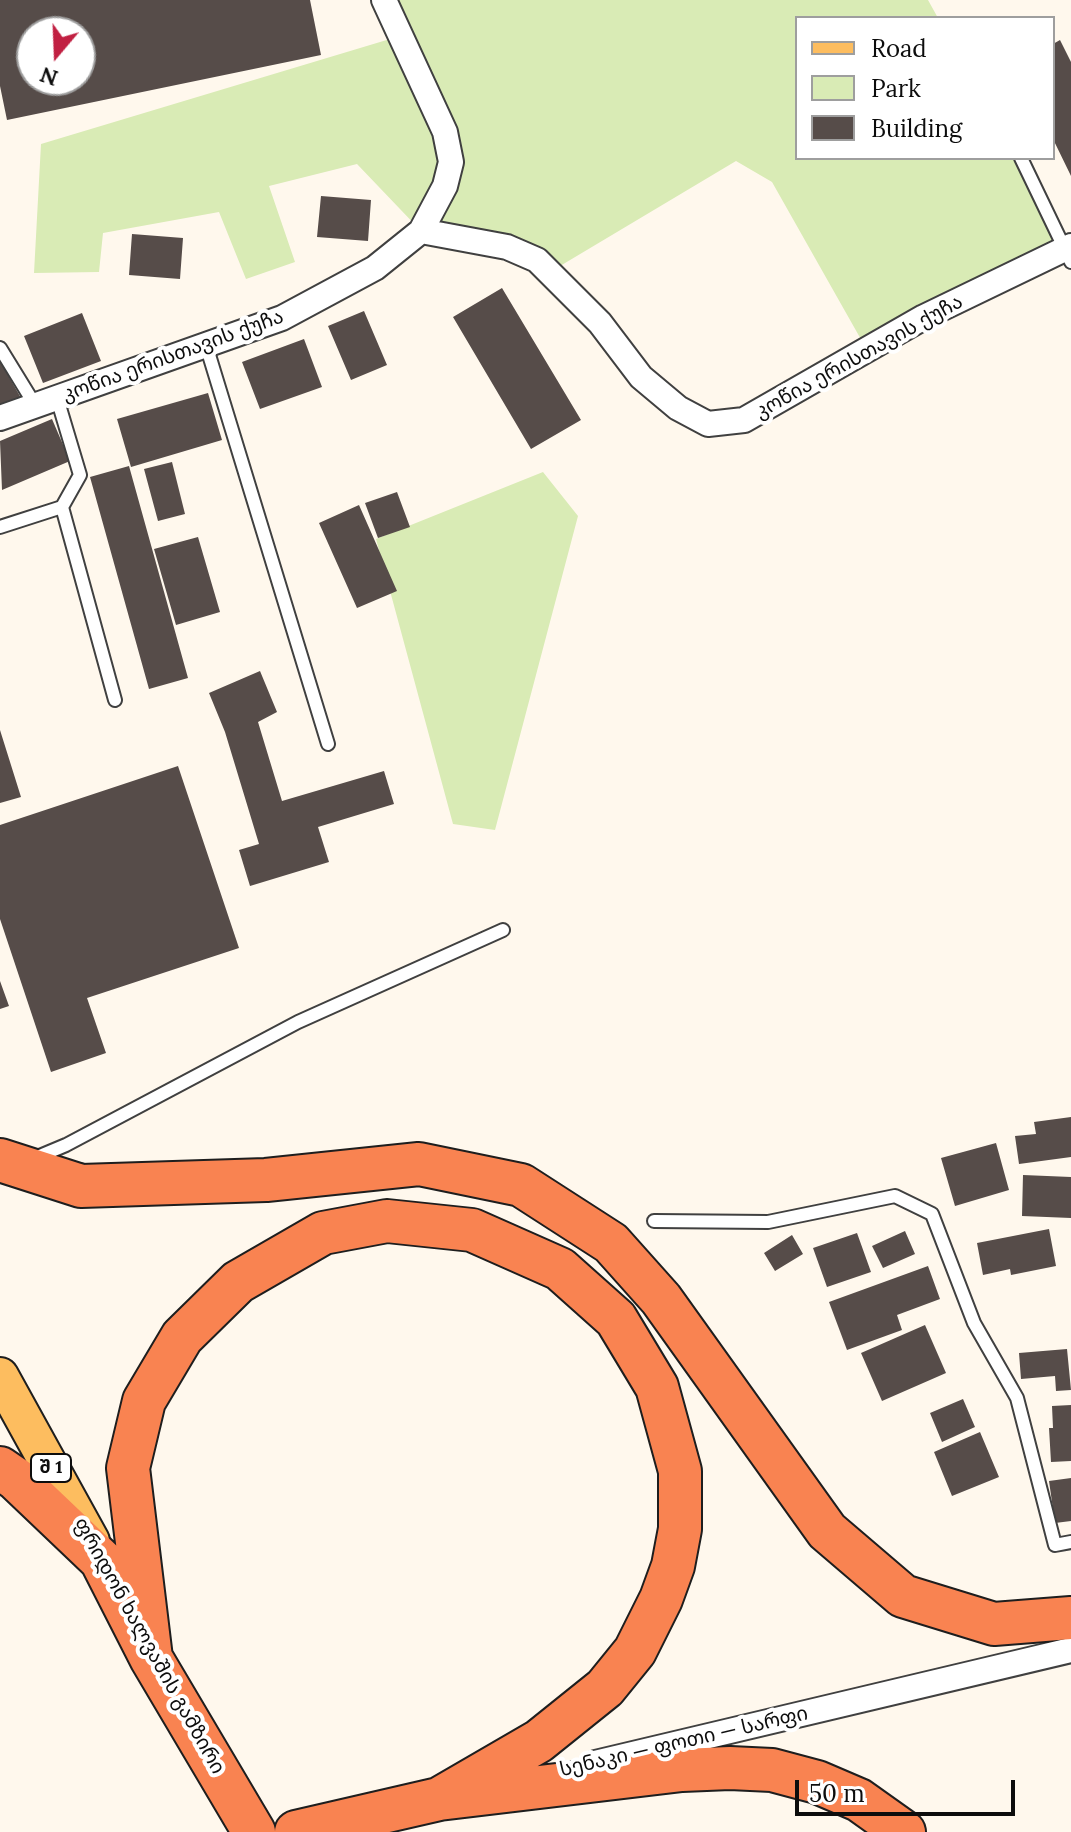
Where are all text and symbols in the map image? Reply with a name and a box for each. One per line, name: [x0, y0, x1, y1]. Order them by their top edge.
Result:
north arrow: [16, 16, 96, 96]
legend: [795, 16, 1055, 160]
text: Road: [871, 33, 927, 64]
text: N: [36, 61, 61, 93]
text: Park: [871, 73, 921, 104]
text: Building: [871, 113, 962, 144]
street label: კოწია ერისთავის ქუჩა: [751, 290, 967, 424]
street label: კოწია ერისთავის ქუჩა: [59, 305, 287, 407]
road number: შ 1: [31, 1454, 71, 1482]
street label: ფრიდონ ხალვაშის გამზირი: [68, 1514, 230, 1778]
street label: სენაკი — ფოთი — სარფი: [558, 1702, 810, 1782]
scale bar: [799, 1764, 1019, 1814]
text: 50 m: [809, 1778, 865, 1809]

